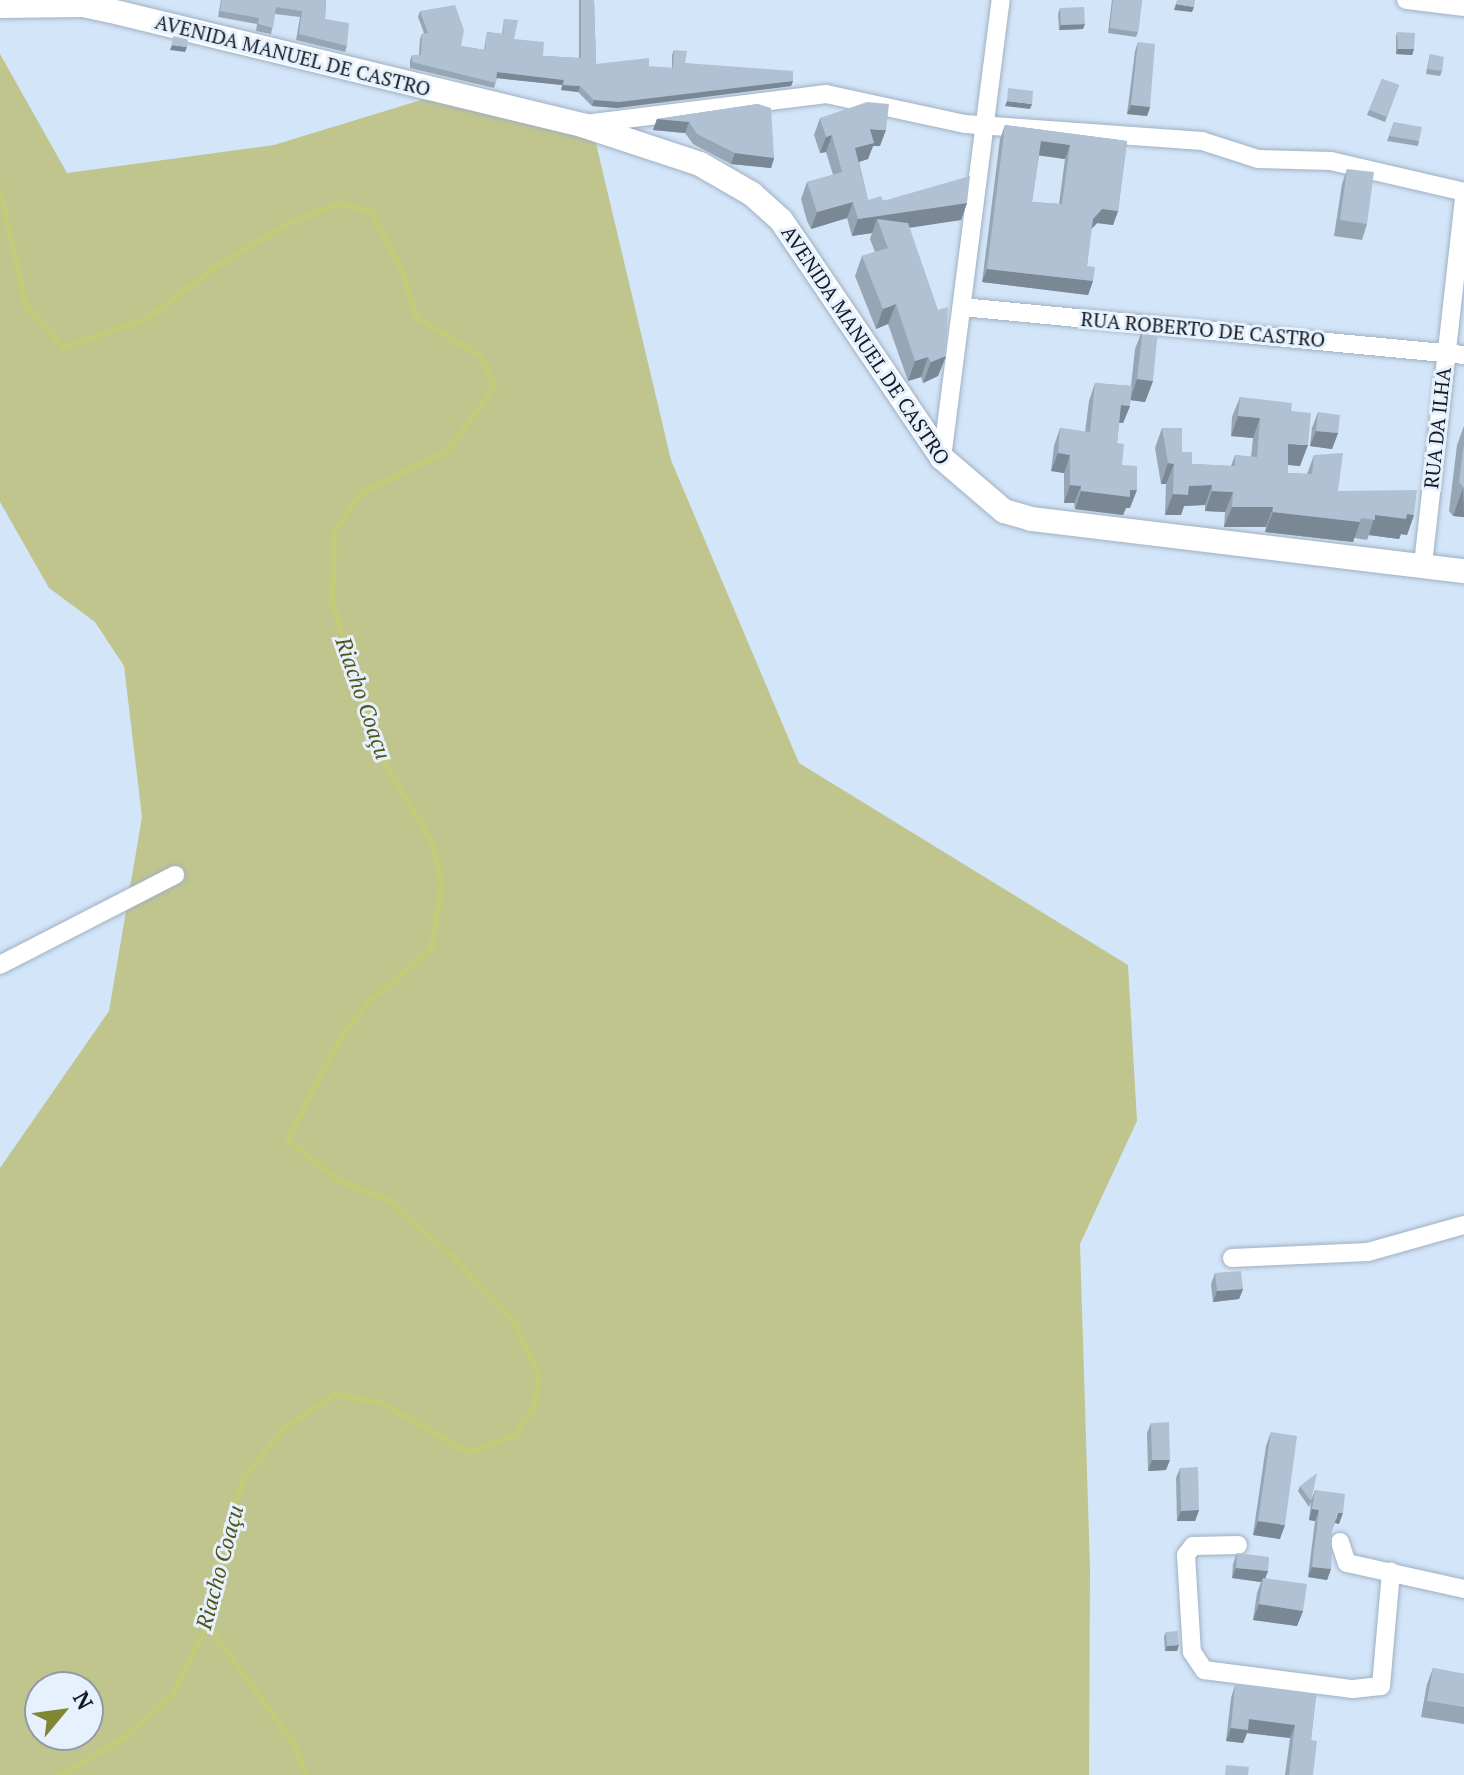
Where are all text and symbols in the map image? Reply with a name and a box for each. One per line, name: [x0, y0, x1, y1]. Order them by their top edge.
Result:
street label: AVENIDA MANUEL DE CASTRO: [153, 9, 433, 101]
street label: AVENIDA MANUEL DE CASTRO: [777, 221, 955, 469]
street label: RUA ROBERTO DE CASTRO: [1080, 306, 1326, 352]
street label: RUA DA ILHA: [1419, 366, 1455, 490]
water label: Riacho Coaçu: [331, 633, 397, 763]
water label: Riacho Coaçu: [190, 1502, 248, 1632]
north arrow: [24, 1671, 104, 1751]
text: N: [67, 1686, 100, 1714]

